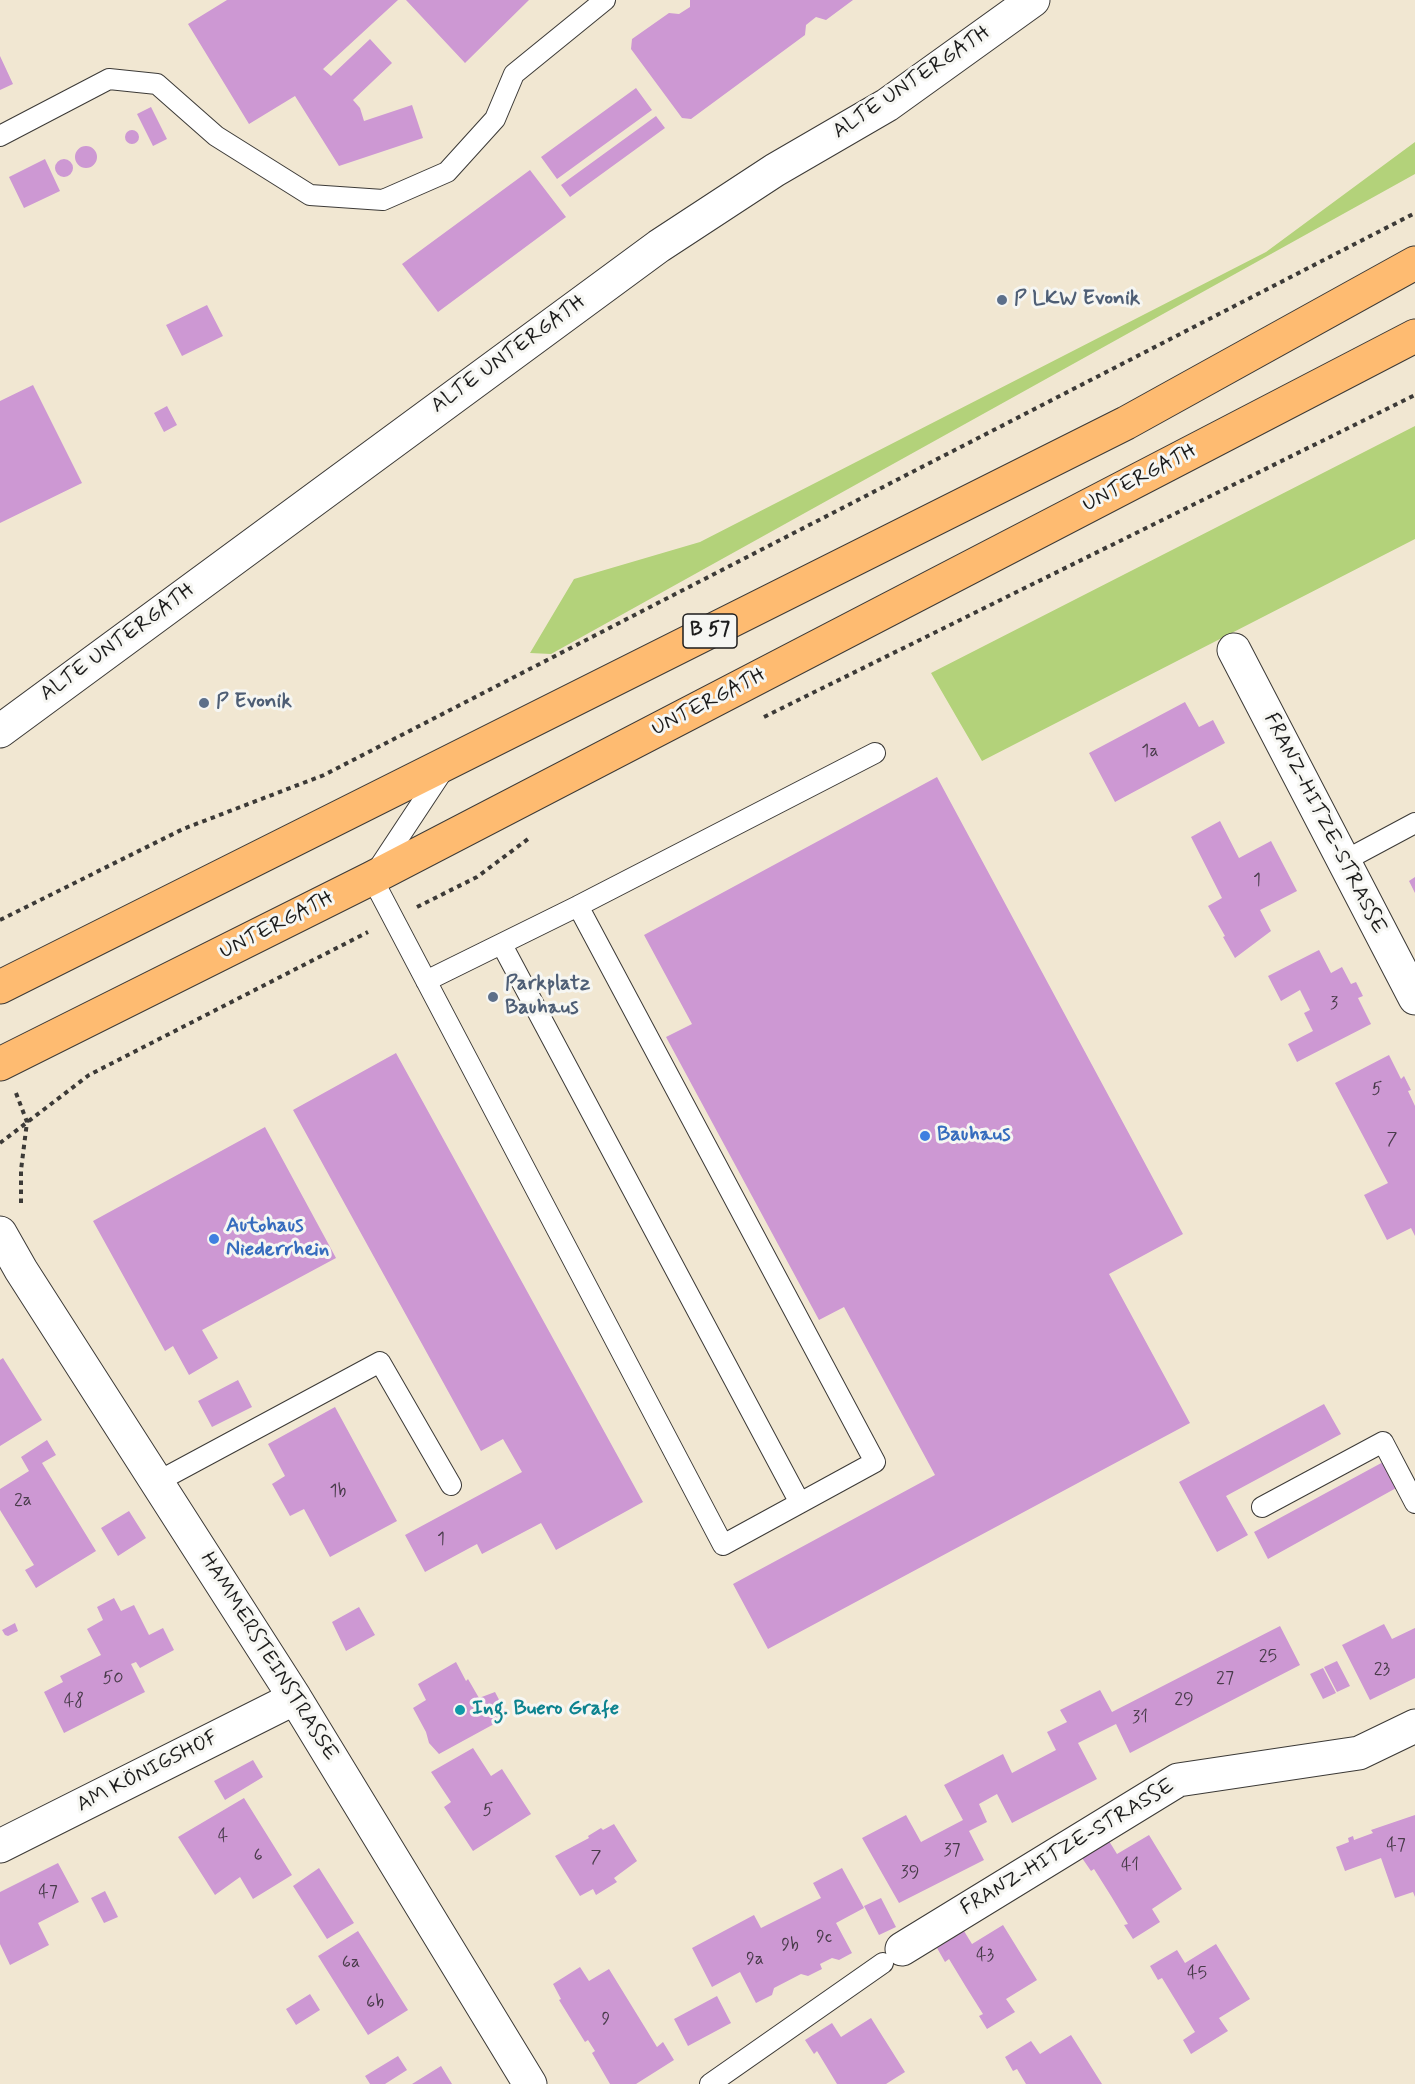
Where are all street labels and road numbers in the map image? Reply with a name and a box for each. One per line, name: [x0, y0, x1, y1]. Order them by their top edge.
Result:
street label: ALTE UNTERGATH: [828, 21, 996, 145]
street label: ALTE UNTERGATH: [427, 291, 591, 419]
street label: UNTERGATH: [1079, 439, 1201, 519]
street label: ALTE UNTERGATH: [36, 579, 200, 707]
road number: B 57: [683, 614, 737, 648]
street label: UNTERGATH: [648, 663, 770, 743]
street label: FRANZ-HITZE-STRASSE: [1257, 709, 1391, 939]
street label: UNTERGATH: [216, 886, 338, 966]
street label: HAMMERSTEINSTRASSE: [193, 1548, 343, 1766]
street label: AM KÖNIGSHOF: [73, 1725, 223, 1819]
street label: FRANZ-HITZE-STRASSE: [957, 1774, 1179, 1922]

